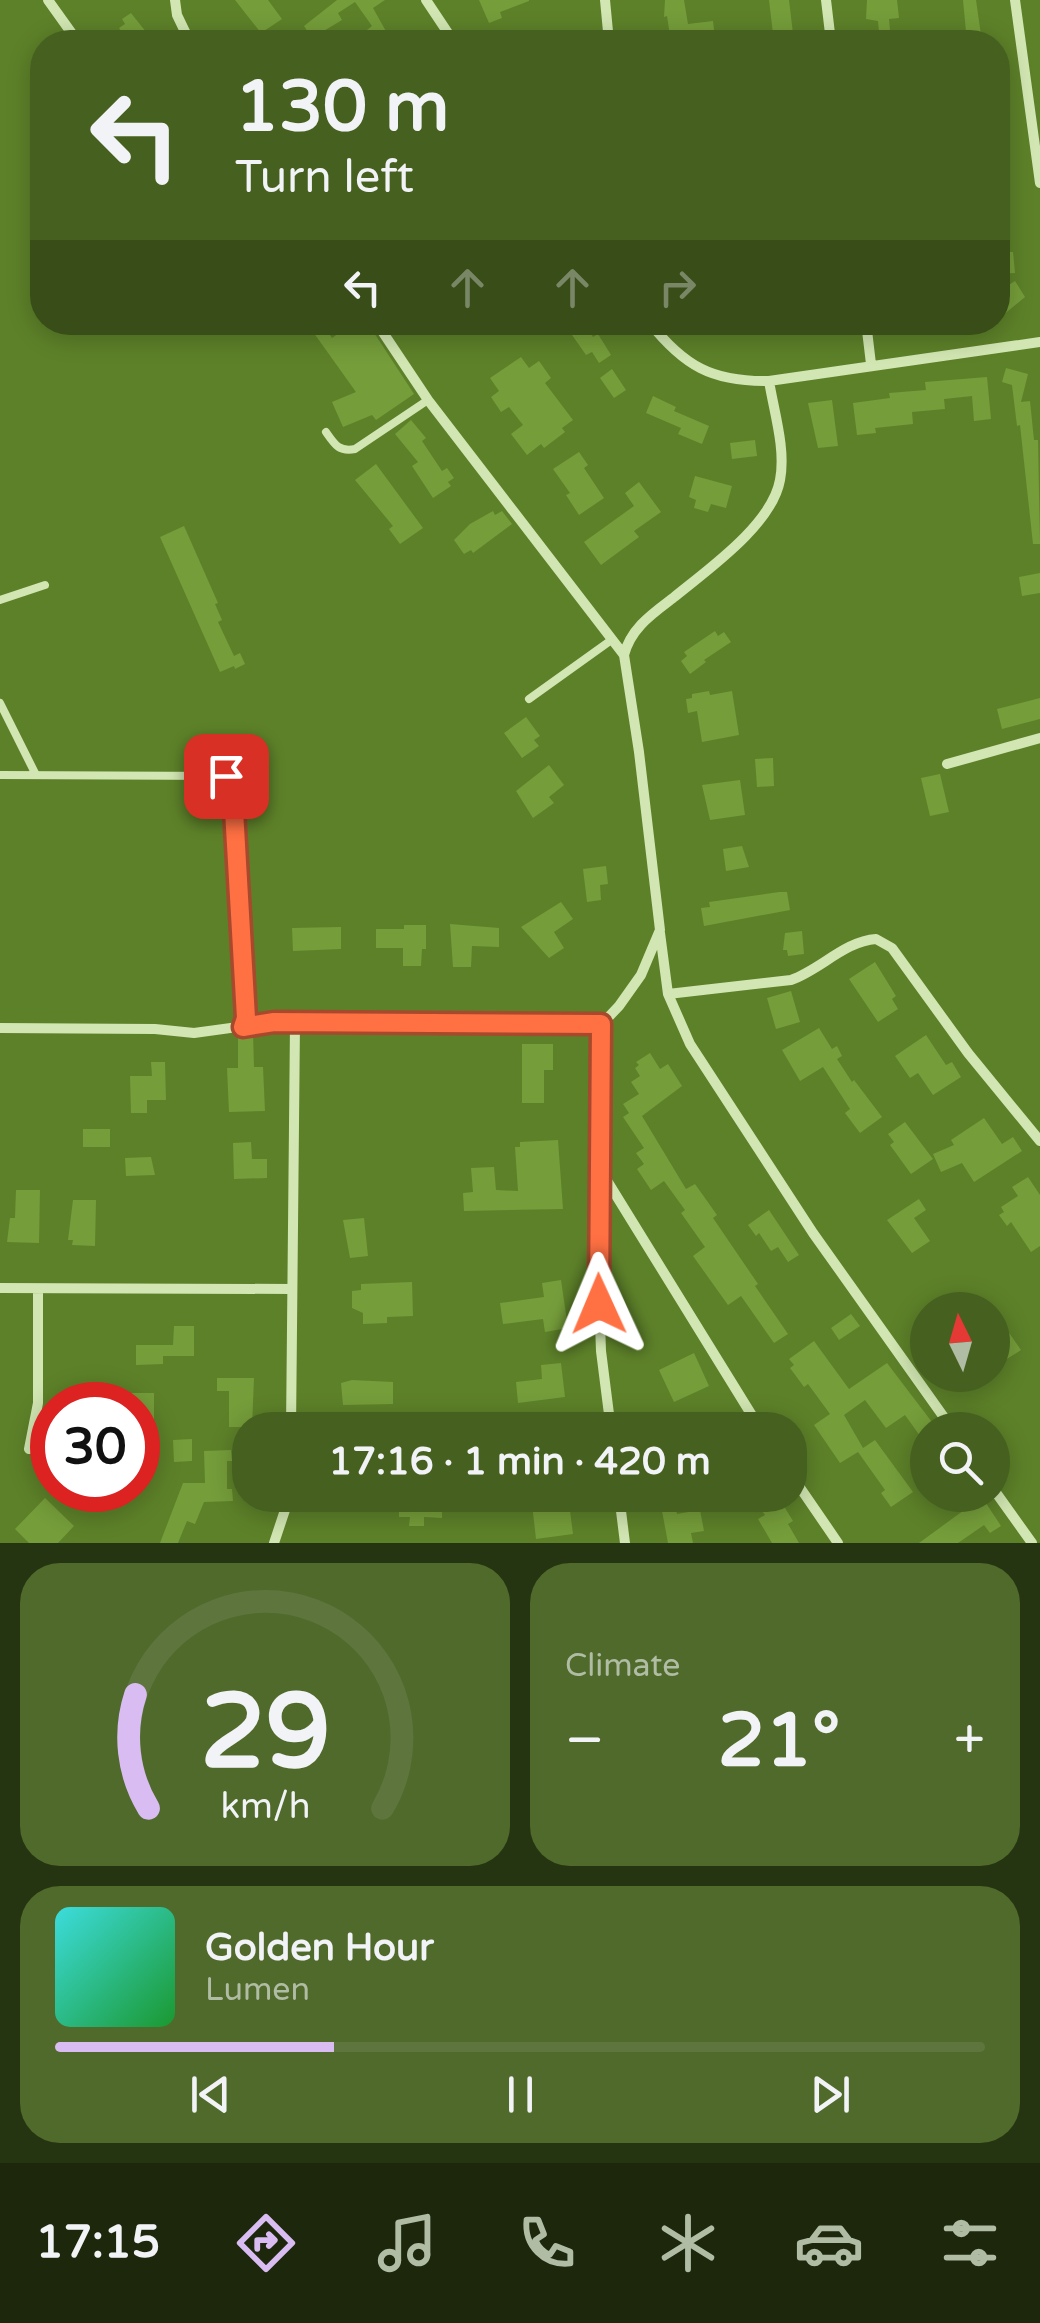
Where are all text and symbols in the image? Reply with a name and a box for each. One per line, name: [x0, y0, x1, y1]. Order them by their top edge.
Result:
text: 130 m: [235, 66, 449, 150]
icon: left: [70, 70, 200, 200]
text: Turn left: [235, 151, 414, 205]
icon: left: [335, 260, 390, 315]
icon: ahead: [440, 260, 495, 315]
icon: ahead: [545, 260, 600, 315]
icon: right: [650, 260, 705, 315]
pin: [184, 734, 269, 819]
icon: arrive: [199, 749, 254, 804]
position arrow: [547, 1252, 651, 1356]
north arrow: [910, 1292, 1010, 1392]
map controls: [910, 1292, 1010, 1512]
speed limit sign: 30: [30, 1382, 160, 1512]
button: search: [910, 1412, 1010, 1512]
text: 17:16 · 1 min · 420 m: [328, 1439, 711, 1485]
text: Climate: [565, 1647, 680, 1685]
text: 29: [200, 1671, 330, 1796]
text: 21°: [718, 1696, 840, 1786]
text: −: [565, 1708, 604, 1774]
text: +: [954, 1708, 985, 1774]
text: km/h: [220, 1785, 310, 1828]
text: Golden Hour: [205, 1925, 434, 1971]
text: Lumen: [205, 1971, 310, 2009]
icon: previous: [183, 2067, 238, 2122]
icon: pause: [493, 2067, 548, 2122]
icon: next: [803, 2067, 858, 2122]
icon: directions: [231, 2208, 301, 2278]
icon: music: [372, 2208, 442, 2278]
icon: phone: [512, 2208, 582, 2278]
icon: climate: [653, 2208, 723, 2278]
icon: car: [794, 2208, 864, 2278]
icon: filters: [935, 2208, 1005, 2278]
text: 17:15: [35, 2216, 160, 2270]

